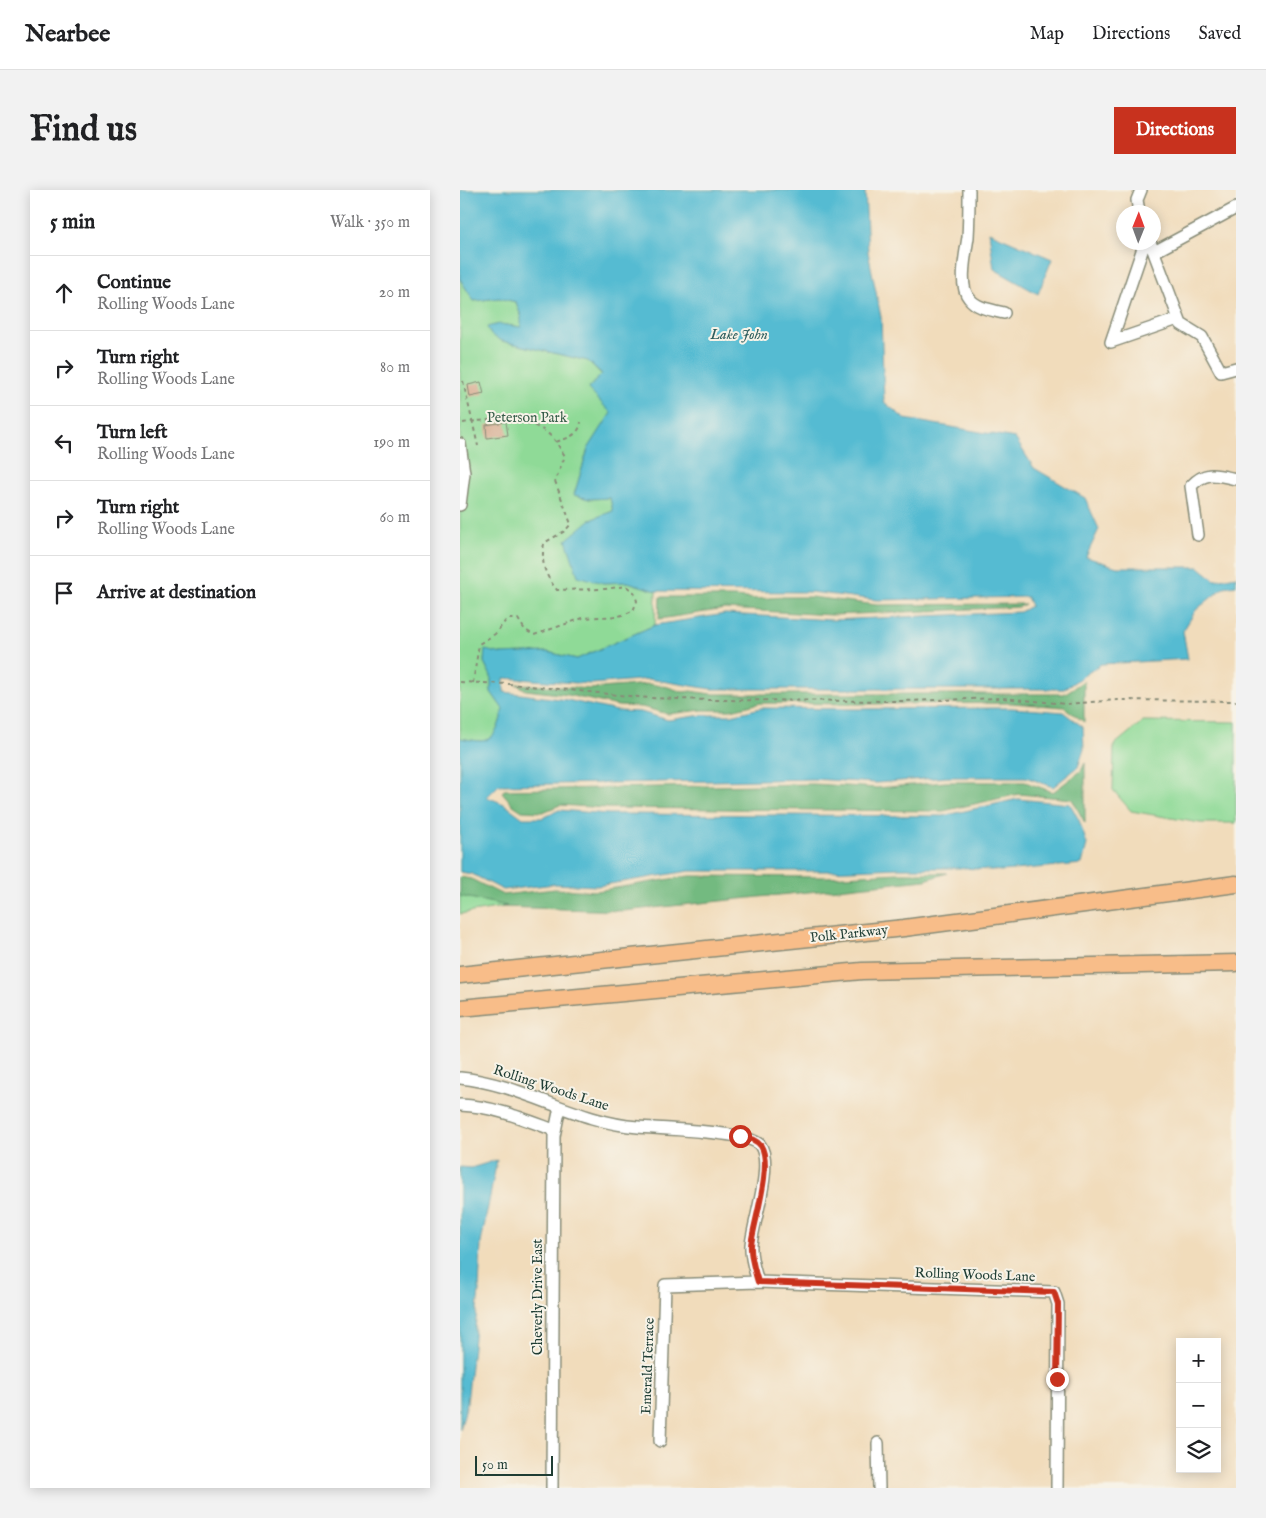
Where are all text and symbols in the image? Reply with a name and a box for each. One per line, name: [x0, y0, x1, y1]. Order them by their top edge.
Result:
text: Nearbee: [25, 19, 110, 50]
text: Map: [1030, 23, 1064, 46]
text: Directions: [1092, 23, 1170, 46]
text: Saved: [1198, 23, 1241, 46]
button: Directions: [1114, 107, 1236, 154]
text: Find us: [30, 108, 137, 153]
north arrow: [1116, 205, 1161, 250]
text: 5 min: [50, 209, 95, 236]
text: Walk · 350 m: [330, 213, 410, 233]
text: Continue: [97, 271, 171, 295]
icon: ahead: [50, 279, 78, 307]
text: 20 m: [379, 283, 410, 303]
text: Rolling Woods Lane: [97, 295, 235, 315]
water label: Lake John: [709, 325, 768, 344]
text: Turn right: [97, 346, 179, 370]
icon: right: [50, 354, 78, 382]
text: 80 m: [380, 358, 410, 378]
text: Rolling Woods Lane: [97, 370, 235, 390]
park label: Peterson Park: [487, 409, 568, 427]
text: Turn left: [97, 421, 168, 445]
icon: left: [50, 429, 78, 457]
text: 190 m: [373, 433, 410, 453]
text: Rolling Woods Lane: [97, 445, 235, 465]
text: Turn right: [97, 496, 179, 520]
icon: right: [50, 504, 78, 532]
text: 60 m: [380, 508, 410, 528]
text: Rolling Woods Lane: [97, 520, 235, 540]
icon: arrive: [50, 579, 78, 607]
text: Arrive at destination: [97, 581, 256, 605]
street label: Polk Parkway: [809, 921, 889, 947]
street label: Rolling Woods Lane: [491, 1061, 612, 1115]
route start: [729, 1125, 752, 1148]
street label: Cheverly Drive East: [529, 1239, 547, 1355]
street label: Rolling Woods Lane: [914, 1264, 1036, 1286]
street label: Emerald Terrace: [637, 1317, 659, 1415]
map controls: [1176, 1338, 1221, 1473]
button: +: [1176, 1338, 1221, 1383]
route end: [1046, 1368, 1069, 1391]
button: −: [1176, 1383, 1221, 1428]
button: layers: [1176, 1428, 1221, 1473]
scale bar: [475, 1453, 552, 1476]
text: 50 m: [482, 1456, 508, 1474]

